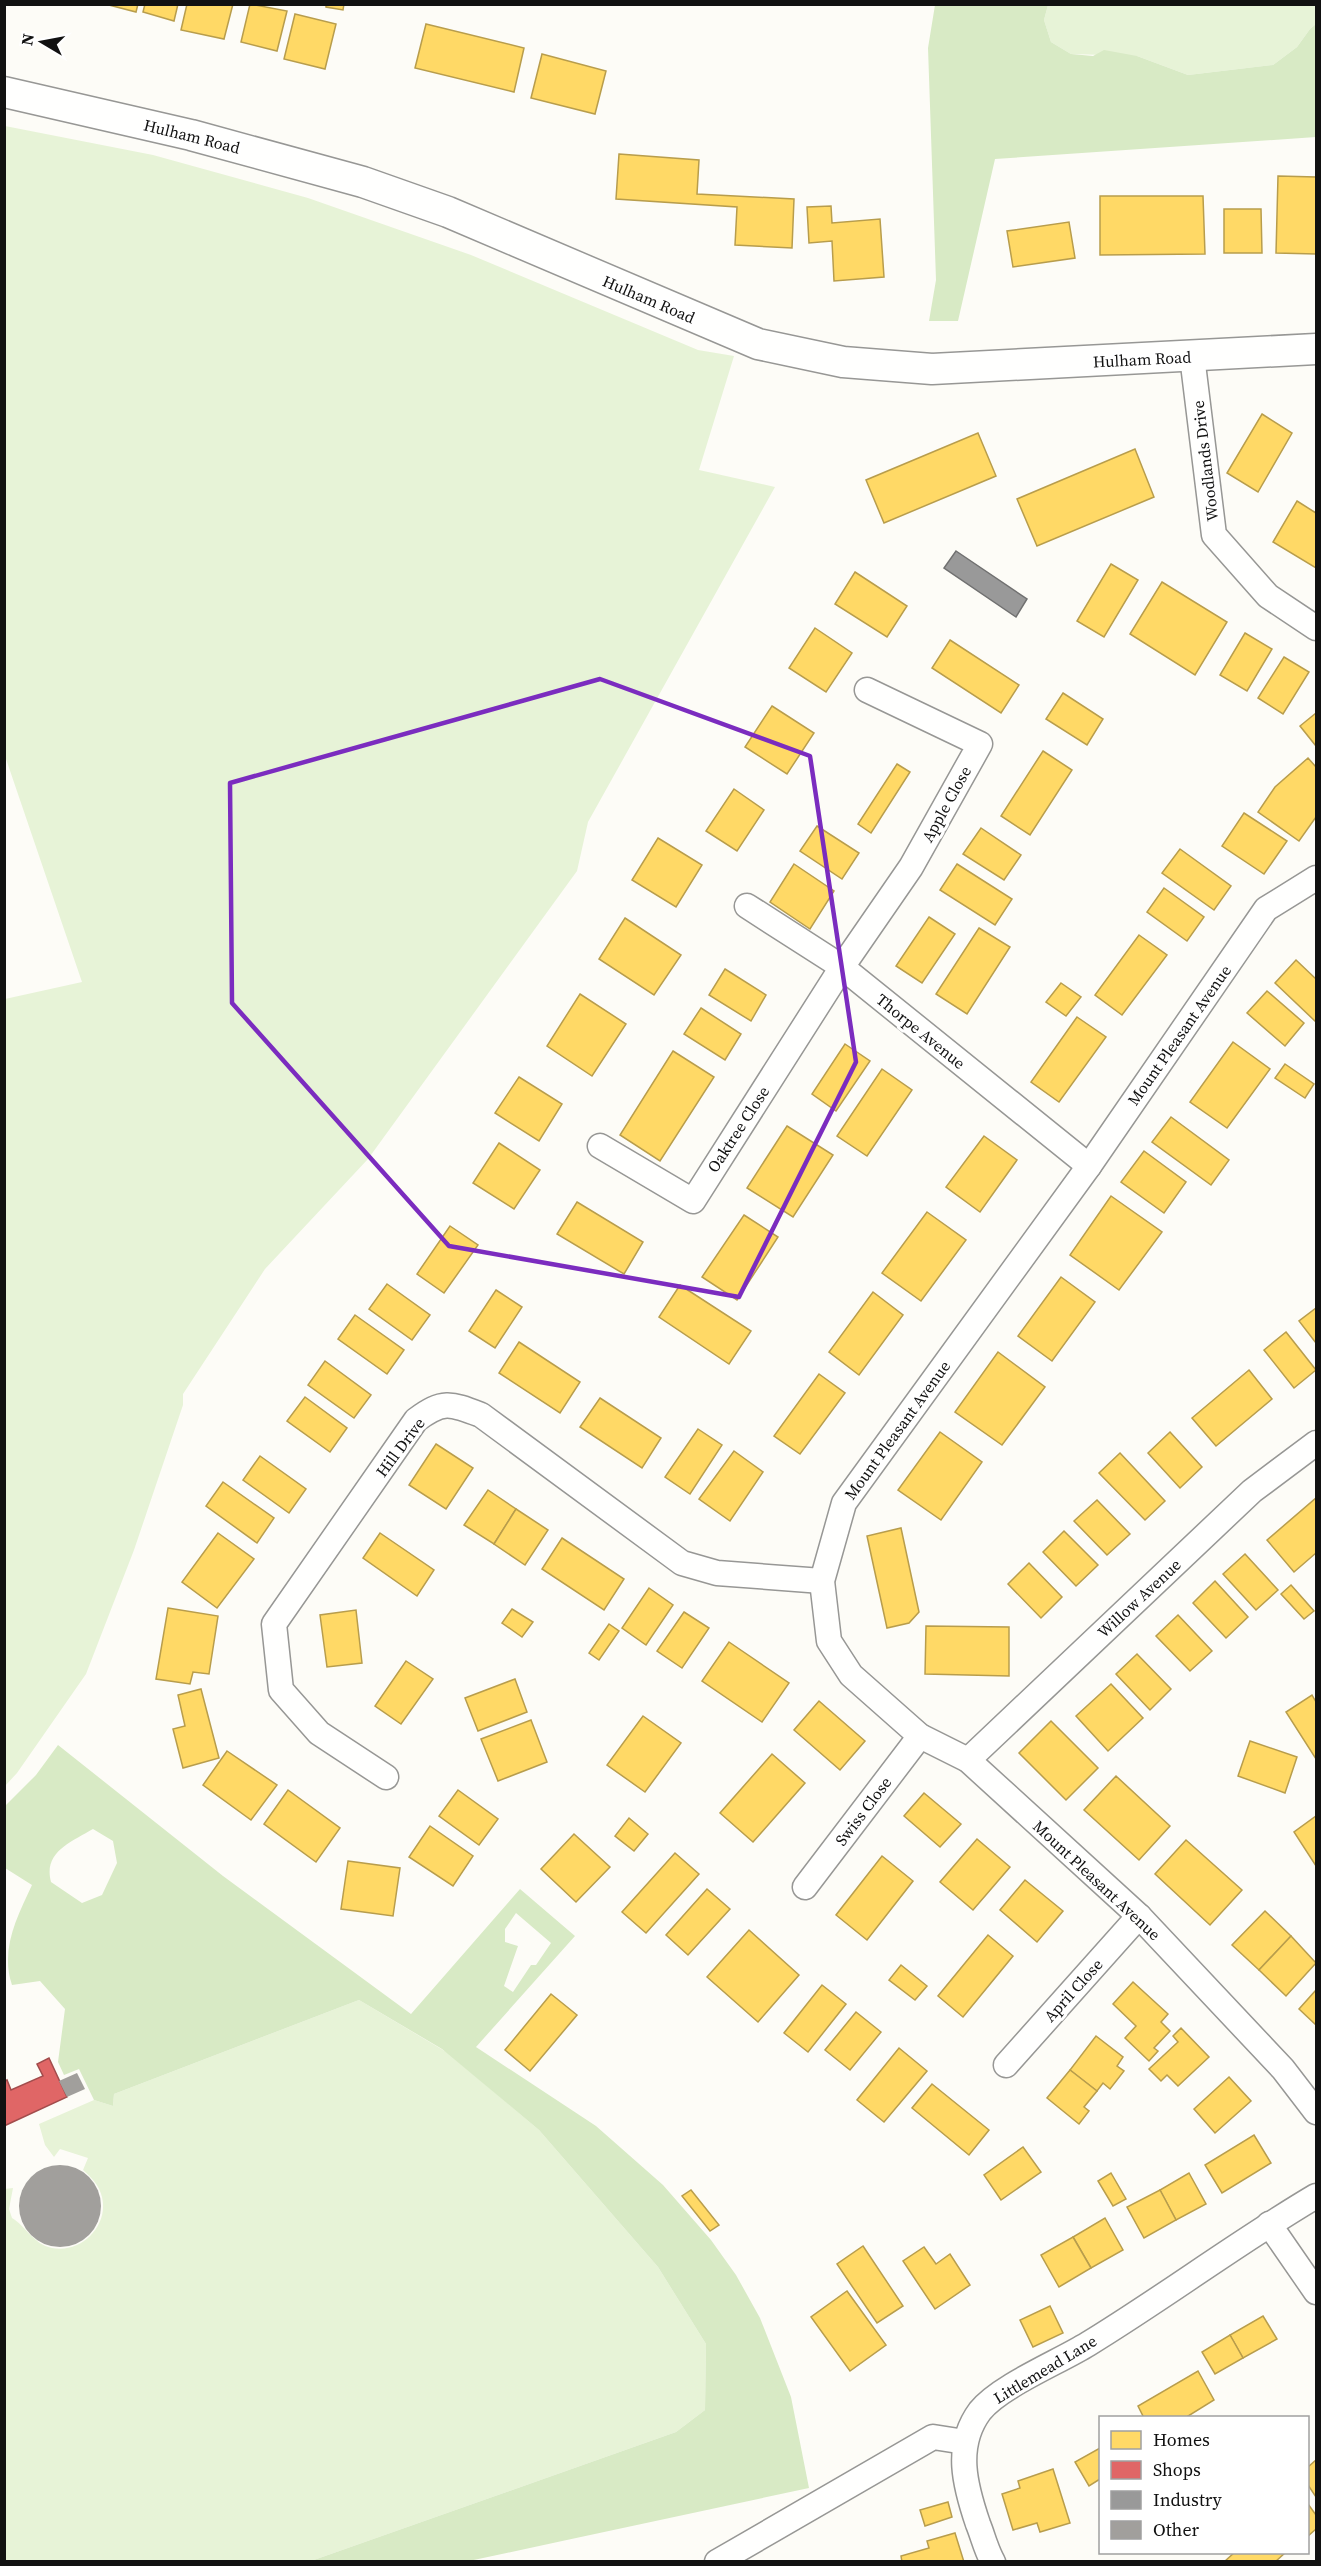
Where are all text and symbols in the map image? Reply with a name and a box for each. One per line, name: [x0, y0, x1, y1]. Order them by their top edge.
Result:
north arrow: [12, 12, 72, 72]
text: N: [15, 31, 39, 47]
street label: Hulham Road: [142, 113, 242, 159]
street label: Hulham Road: [599, 270, 699, 328]
street label: Hulham Road: [1092, 345, 1192, 373]
street label: Woodlands Drive: [1187, 399, 1223, 523]
street label: Apple Close: [916, 762, 976, 846]
street label: Mount Pleasant Avenue: [1122, 960, 1236, 1110]
street label: Thorpe Avenue: [872, 988, 970, 1074]
street label: Oaktree Close: [702, 1082, 774, 1176]
street label: Mount Pleasant Avenue: [839, 1356, 955, 1504]
street label: Hill Drive: [370, 1413, 430, 1481]
street label: Willow Avenue: [1093, 1554, 1185, 1642]
street label: Swiss Close: [830, 1772, 896, 1850]
street label: Mount Pleasant Avenue: [1028, 1815, 1166, 1945]
street label: April Close: [1039, 1954, 1107, 2026]
street label: Littlemead Lane: [989, 2330, 1101, 2408]
legend: [1099, 2416, 1309, 2554]
text: Homes: [1153, 2427, 1210, 2452]
text: Shops: [1153, 2457, 1201, 2482]
text: Industry: [1153, 2487, 1223, 2512]
text: Other: [1153, 2517, 1200, 2542]

